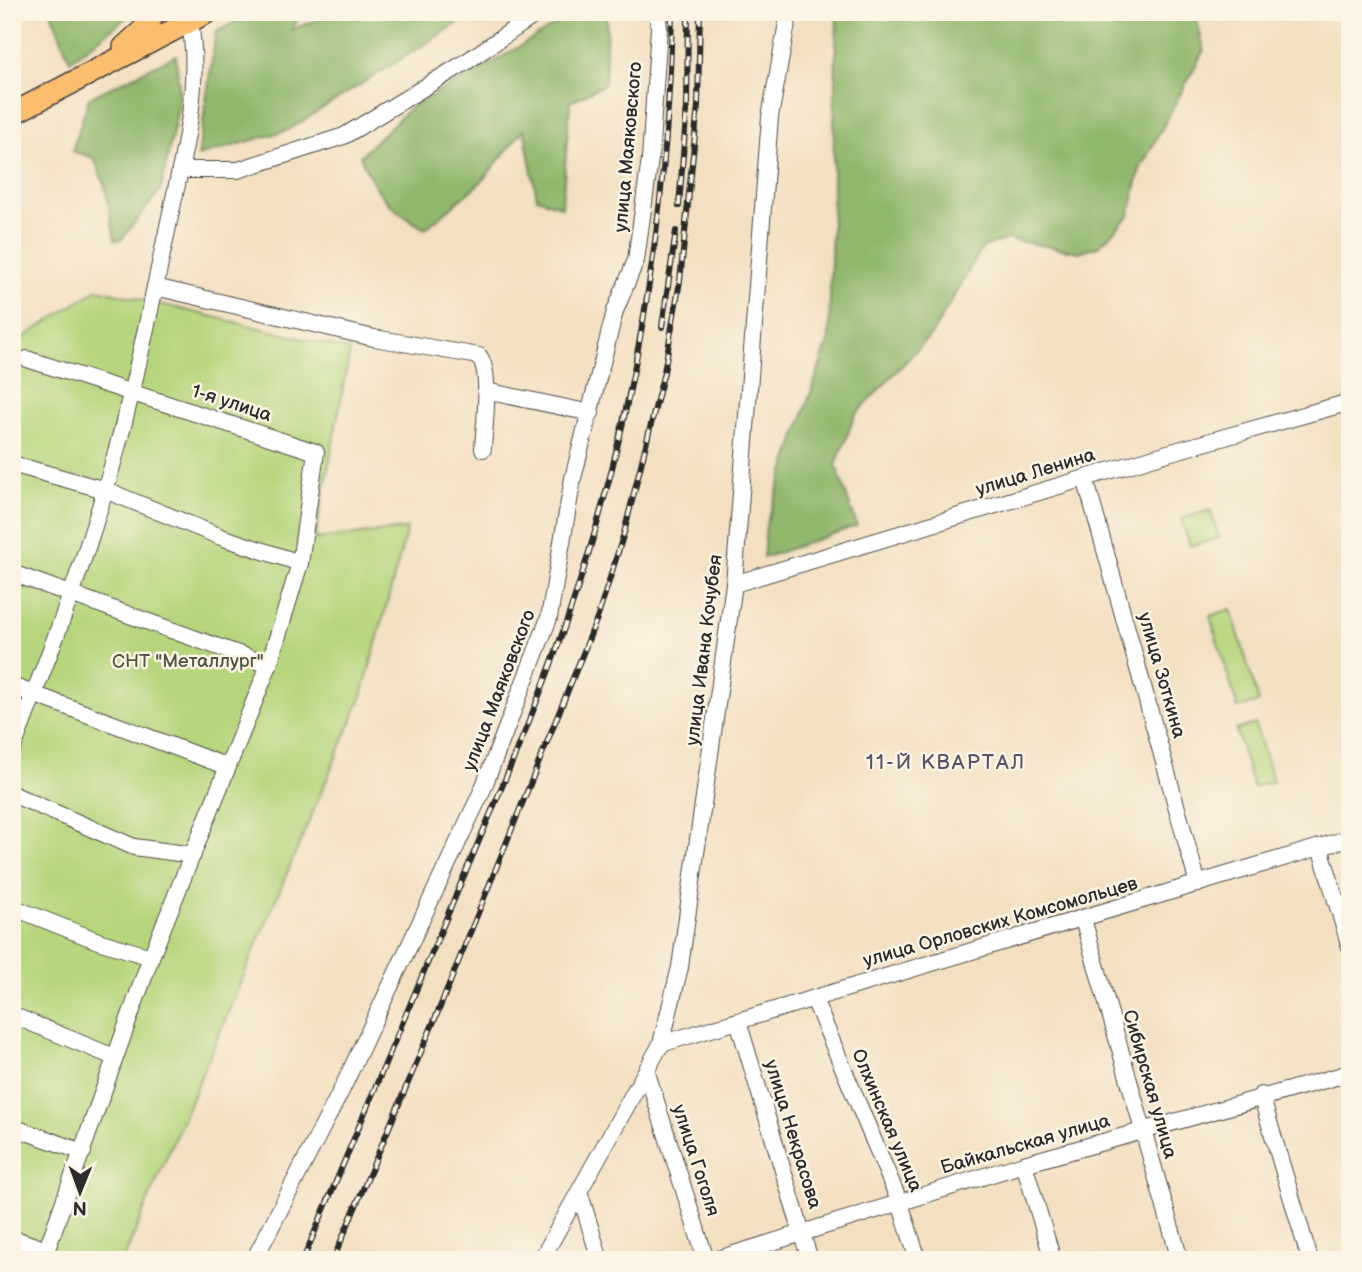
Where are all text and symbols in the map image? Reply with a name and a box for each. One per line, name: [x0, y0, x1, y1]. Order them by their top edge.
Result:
street label: улица Маяковского: [610, 61, 647, 233]
street label: 1-я улица: [189, 380, 274, 427]
street label: улица Ленина: [973, 443, 1098, 502]
street label: улица Ивана Кочубея: [681, 553, 728, 747]
street label: улица Маяковского: [458, 607, 541, 774]
street label: улица Зоткина: [1133, 610, 1191, 741]
park label: СНТ "Металлург": [112, 650, 264, 673]
district label: 11-Й КВАРТАЛ: [866, 750, 1026, 775]
street label: улица Орловских Комсомольцев: [861, 872, 1140, 973]
street label: Сибирская улица: [1117, 1007, 1182, 1162]
street label: Олхинская улица: [846, 1046, 927, 1195]
street label: улица Некрасова: [759, 1057, 826, 1212]
street label: улица Гоголя: [667, 1102, 724, 1219]
street label: Байкальская улица: [938, 1109, 1113, 1180]
north arrow: [46, 1156, 116, 1226]
text: N: [72, 1196, 87, 1219]

